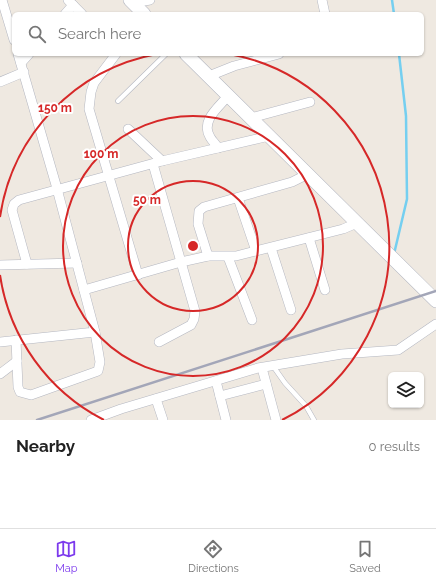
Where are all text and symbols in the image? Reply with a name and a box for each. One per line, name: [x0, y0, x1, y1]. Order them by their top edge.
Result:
search box: [12, 12, 424, 56]
icon: search: [26, 23, 48, 45]
text: Search here: [58, 25, 141, 43]
text: 150 m: [38, 101, 72, 115]
text: 100 m: [84, 147, 118, 161]
text: 50 m: [133, 193, 161, 207]
centre of rings: [186, 239, 200, 253]
map controls: [388, 372, 424, 408]
button: layers: [388, 372, 424, 408]
text: Nearby: [16, 436, 75, 456]
text: 0 results: [369, 439, 420, 454]
tab: Map: [55, 538, 78, 575]
tab: Directions: [188, 538, 239, 575]
tab: Saved: [349, 538, 381, 575]

